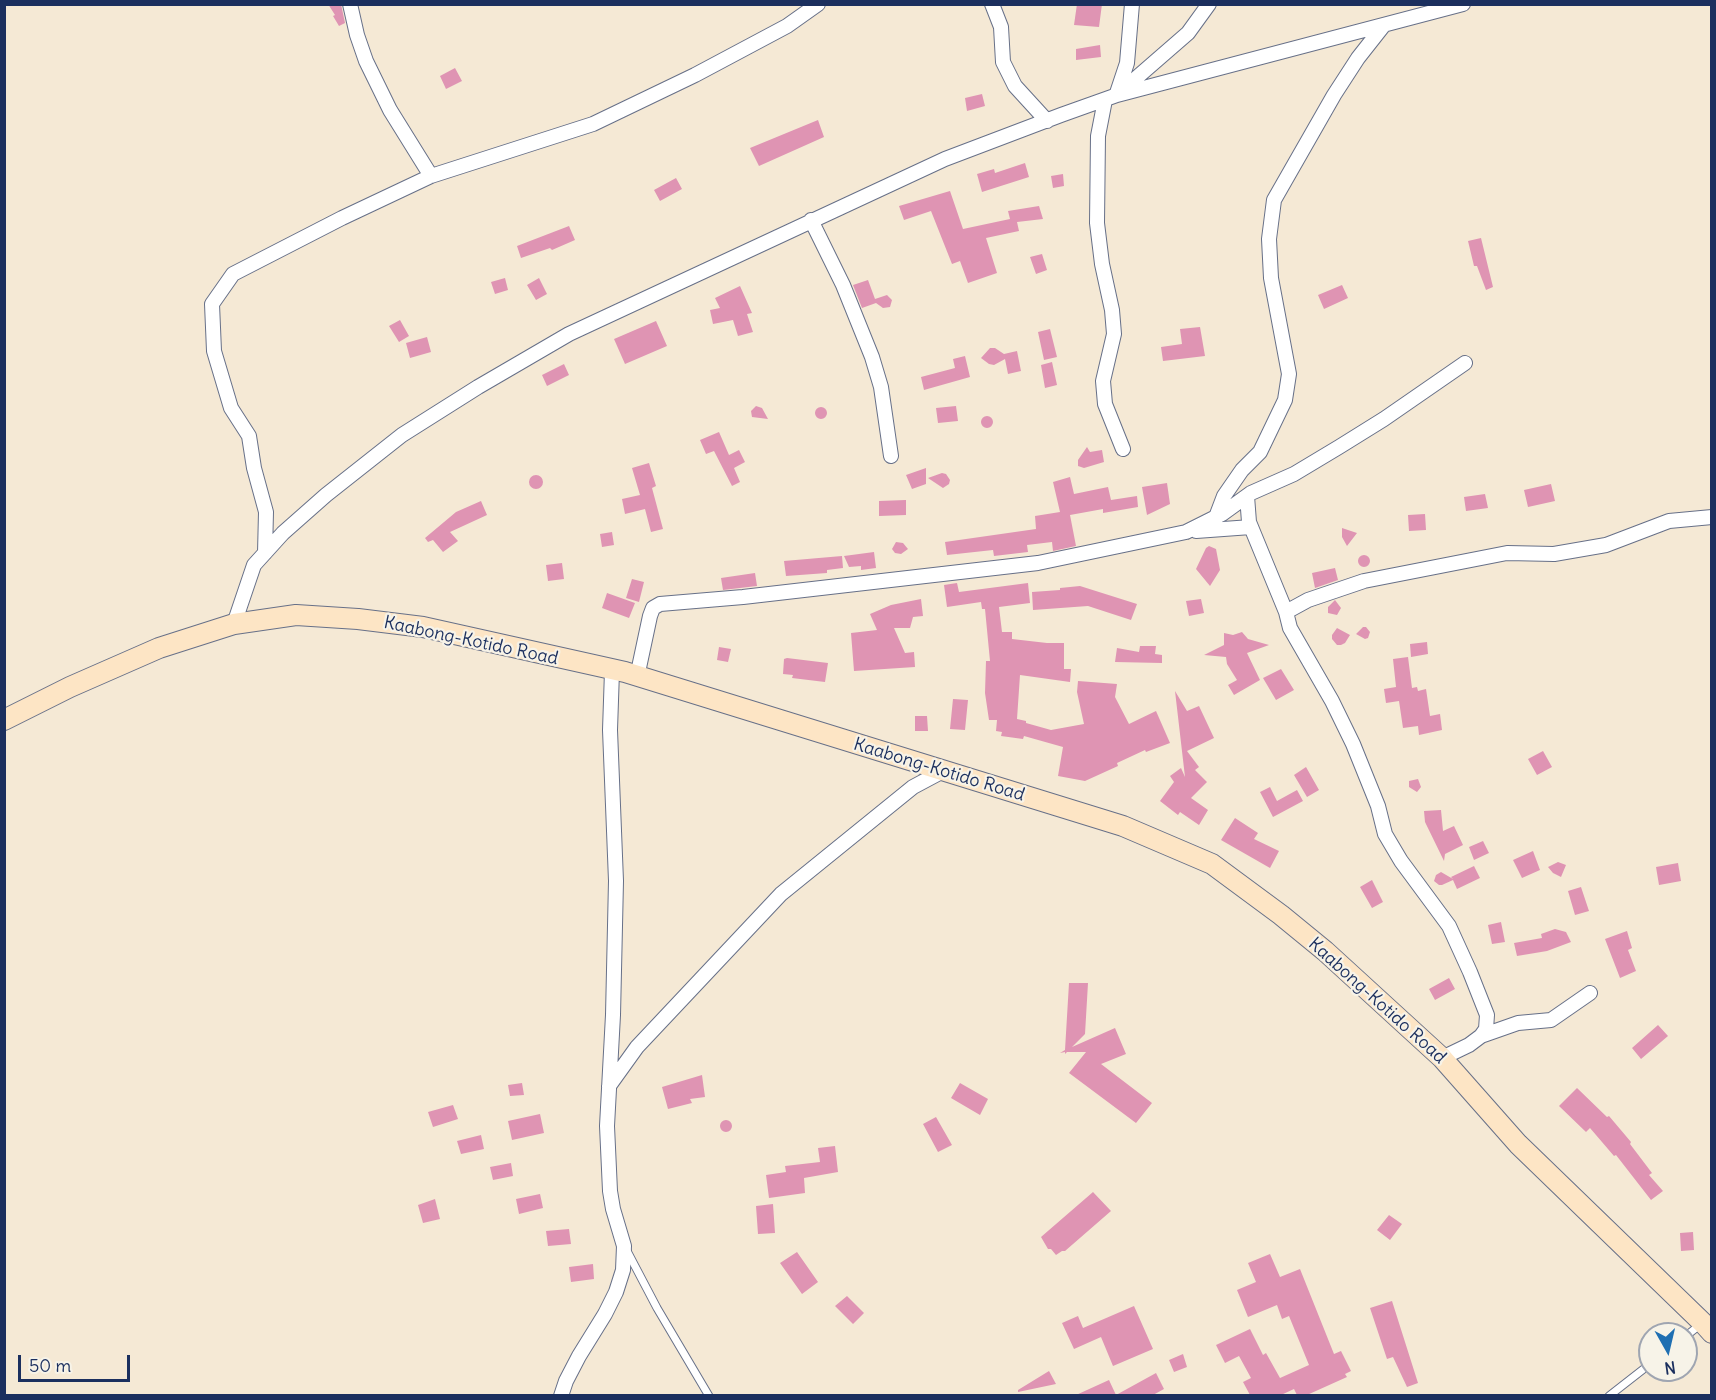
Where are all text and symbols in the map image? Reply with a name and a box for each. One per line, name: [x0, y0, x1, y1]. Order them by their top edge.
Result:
street label: Kaabong-Kotido Road: [382, 612, 560, 670]
street label: Kaabong-Kotido Road: [851, 734, 1027, 806]
street label: Kaabong-Kotido Road: [1304, 933, 1450, 1069]
north arrow: [1638, 1322, 1698, 1382]
scale bar: [21, 1343, 134, 1381]
text: 50 m: [29, 1354, 71, 1377]
text: N: [1663, 1357, 1677, 1379]

